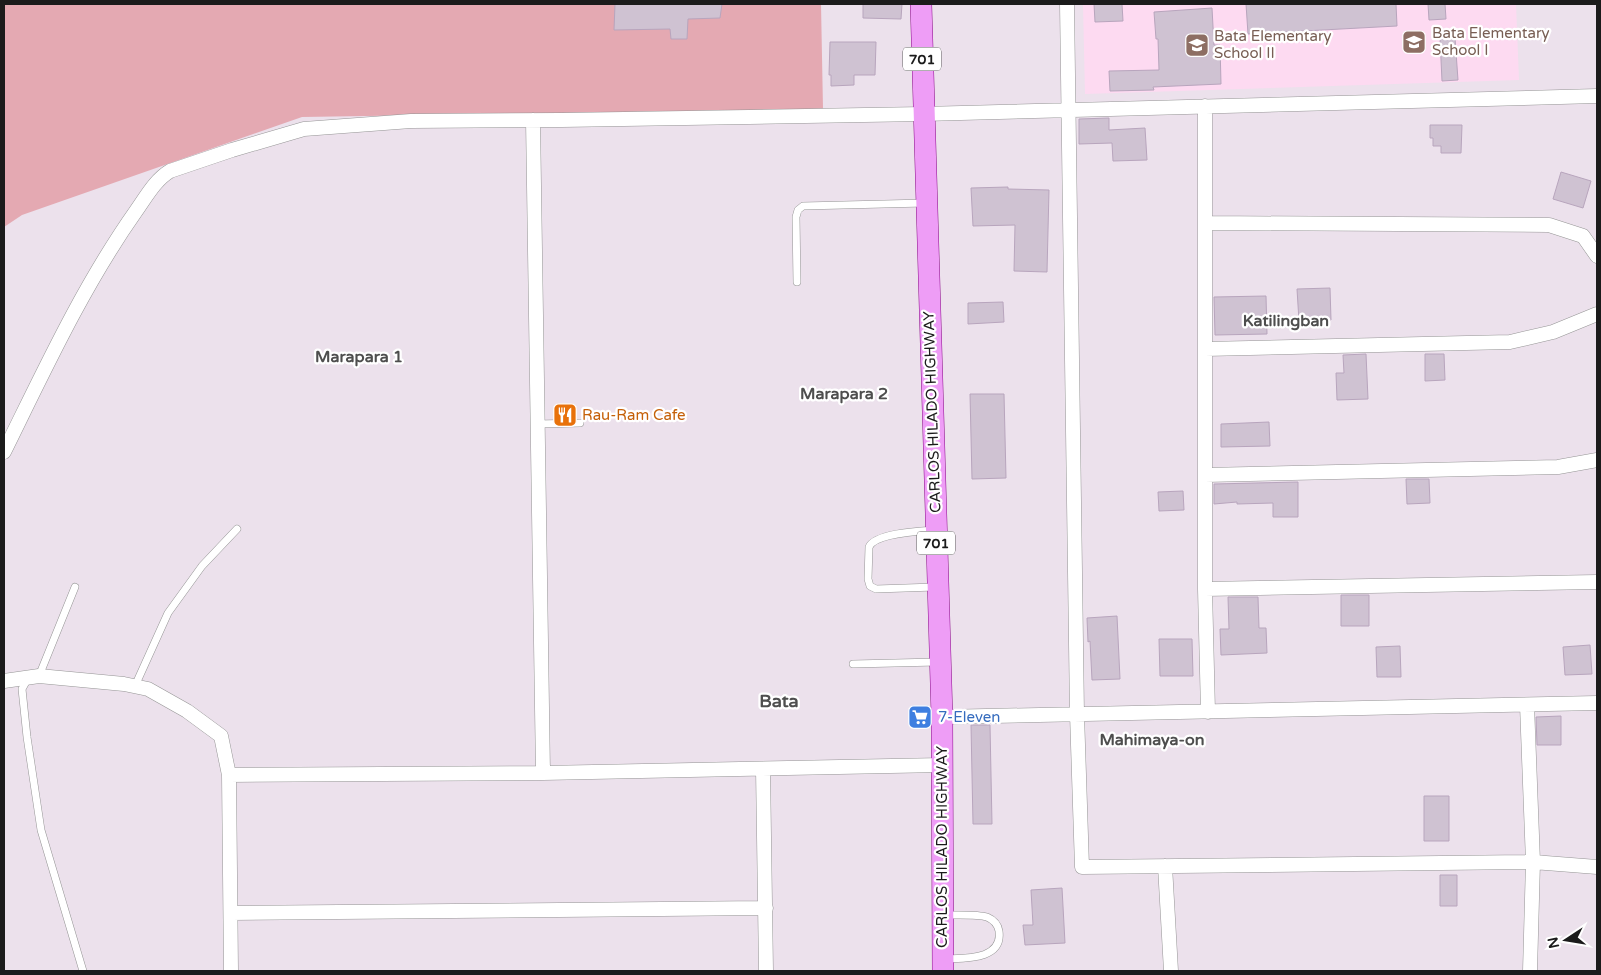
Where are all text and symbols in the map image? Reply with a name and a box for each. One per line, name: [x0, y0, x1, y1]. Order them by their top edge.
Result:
place label: Bata Elementary School I: [1432, 24, 1550, 59]
place label: Bata Elementary School II: [1214, 27, 1332, 62]
school or university icon: Bata Elementary School I: [1401, 29, 1427, 55]
school or university icon: Bata Elementary School II: [1184, 32, 1210, 58]
road number: 701: [903, 48, 941, 70]
street label: CARLOS HILADO HIGHWAY: [919, 310, 945, 513]
district label: Katilingban: [1243, 311, 1329, 331]
district label: Marapara 1: [315, 347, 403, 367]
district label: Marapara 2: [800, 384, 888, 404]
restaurant icon: Rau-Ram Cafe: [552, 402, 578, 428]
place label: Rau-Ram Cafe: [582, 406, 686, 424]
road number: 701: [917, 532, 955, 554]
district label: Bata: [759, 690, 799, 712]
supermarket icon: 7-Eleven: [907, 704, 933, 730]
place label: 7-Eleven: [938, 708, 1000, 726]
district label: Mahimaya-on: [1099, 730, 1205, 750]
street label: CARLOS HILADO HIGHWAY: [933, 746, 951, 948]
north arrow: [1541, 915, 1591, 965]
text: N: [1544, 935, 1563, 950]

